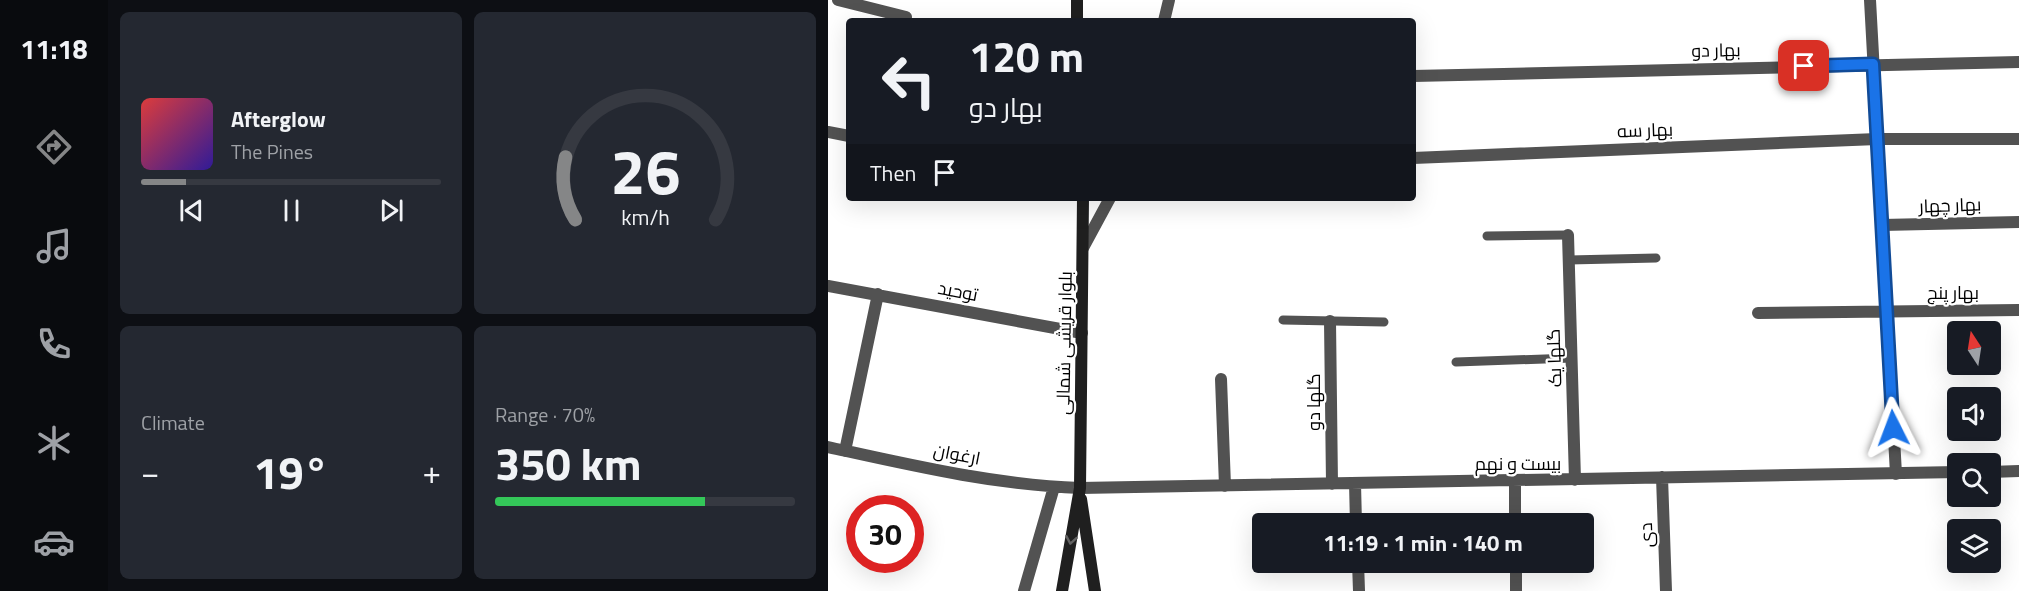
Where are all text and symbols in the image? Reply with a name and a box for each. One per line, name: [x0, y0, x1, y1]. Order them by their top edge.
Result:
text: 120 m: [969, 24, 1084, 88]
text: 11:18: [20, 28, 88, 69]
street label: بهار دو: [1691, 36, 1741, 64]
pin: [1778, 40, 1829, 91]
icon: left: [870, 42, 948, 120]
icon: arrive: [1787, 49, 1820, 82]
text: بهار دو: [969, 86, 1043, 127]
text: Afterglow: [231, 102, 326, 136]
street label: بهار سه: [1617, 116, 1673, 144]
text: 26: [610, 123, 680, 218]
icon: directions: [33, 126, 75, 168]
text: The Pines: [231, 136, 313, 167]
text: Then: [870, 156, 916, 190]
icon: arrive: [928, 156, 961, 189]
street label: بهار چهار: [1917, 190, 1982, 220]
icon: previous: [175, 194, 208, 227]
icon: pause: [275, 194, 308, 227]
icon: next: [375, 194, 408, 227]
text: km/h: [621, 201, 669, 233]
icon: music: [33, 225, 75, 267]
street label: بلوار قریشی شمالی: [1049, 271, 1079, 415]
street label: توحید: [936, 274, 980, 308]
street label: بهار پنج: [1927, 279, 1979, 306]
north arrow: [1947, 321, 2001, 375]
map controls: [1947, 321, 2001, 573]
icon: phone: [33, 323, 75, 365]
street label: گلها یک: [1539, 328, 1569, 388]
street label: گلها دو: [1300, 373, 1327, 431]
button: sound: [1947, 387, 2001, 441]
position arrow: [1861, 396, 1925, 460]
text: Range · 70%: [495, 399, 595, 430]
text: Climate: [141, 407, 205, 438]
icon: climate: [33, 422, 75, 464]
text: 350 km: [495, 429, 641, 497]
street label: ارغوان: [931, 436, 983, 472]
text: 19°: [253, 438, 329, 506]
text: −: [141, 447, 159, 497]
text: +: [423, 447, 441, 497]
street label: بیست و نهم: [1475, 450, 1561, 477]
button: search: [1947, 453, 2001, 507]
speed limit sign: 30: [846, 495, 924, 573]
button: layers: [1947, 519, 2001, 573]
icon: car: [33, 521, 75, 563]
street label: دی: [1632, 522, 1660, 548]
text: 11:19 · 1 min · 140 m: [1323, 526, 1523, 560]
one-way arrow: [1065, 534, 1078, 544]

